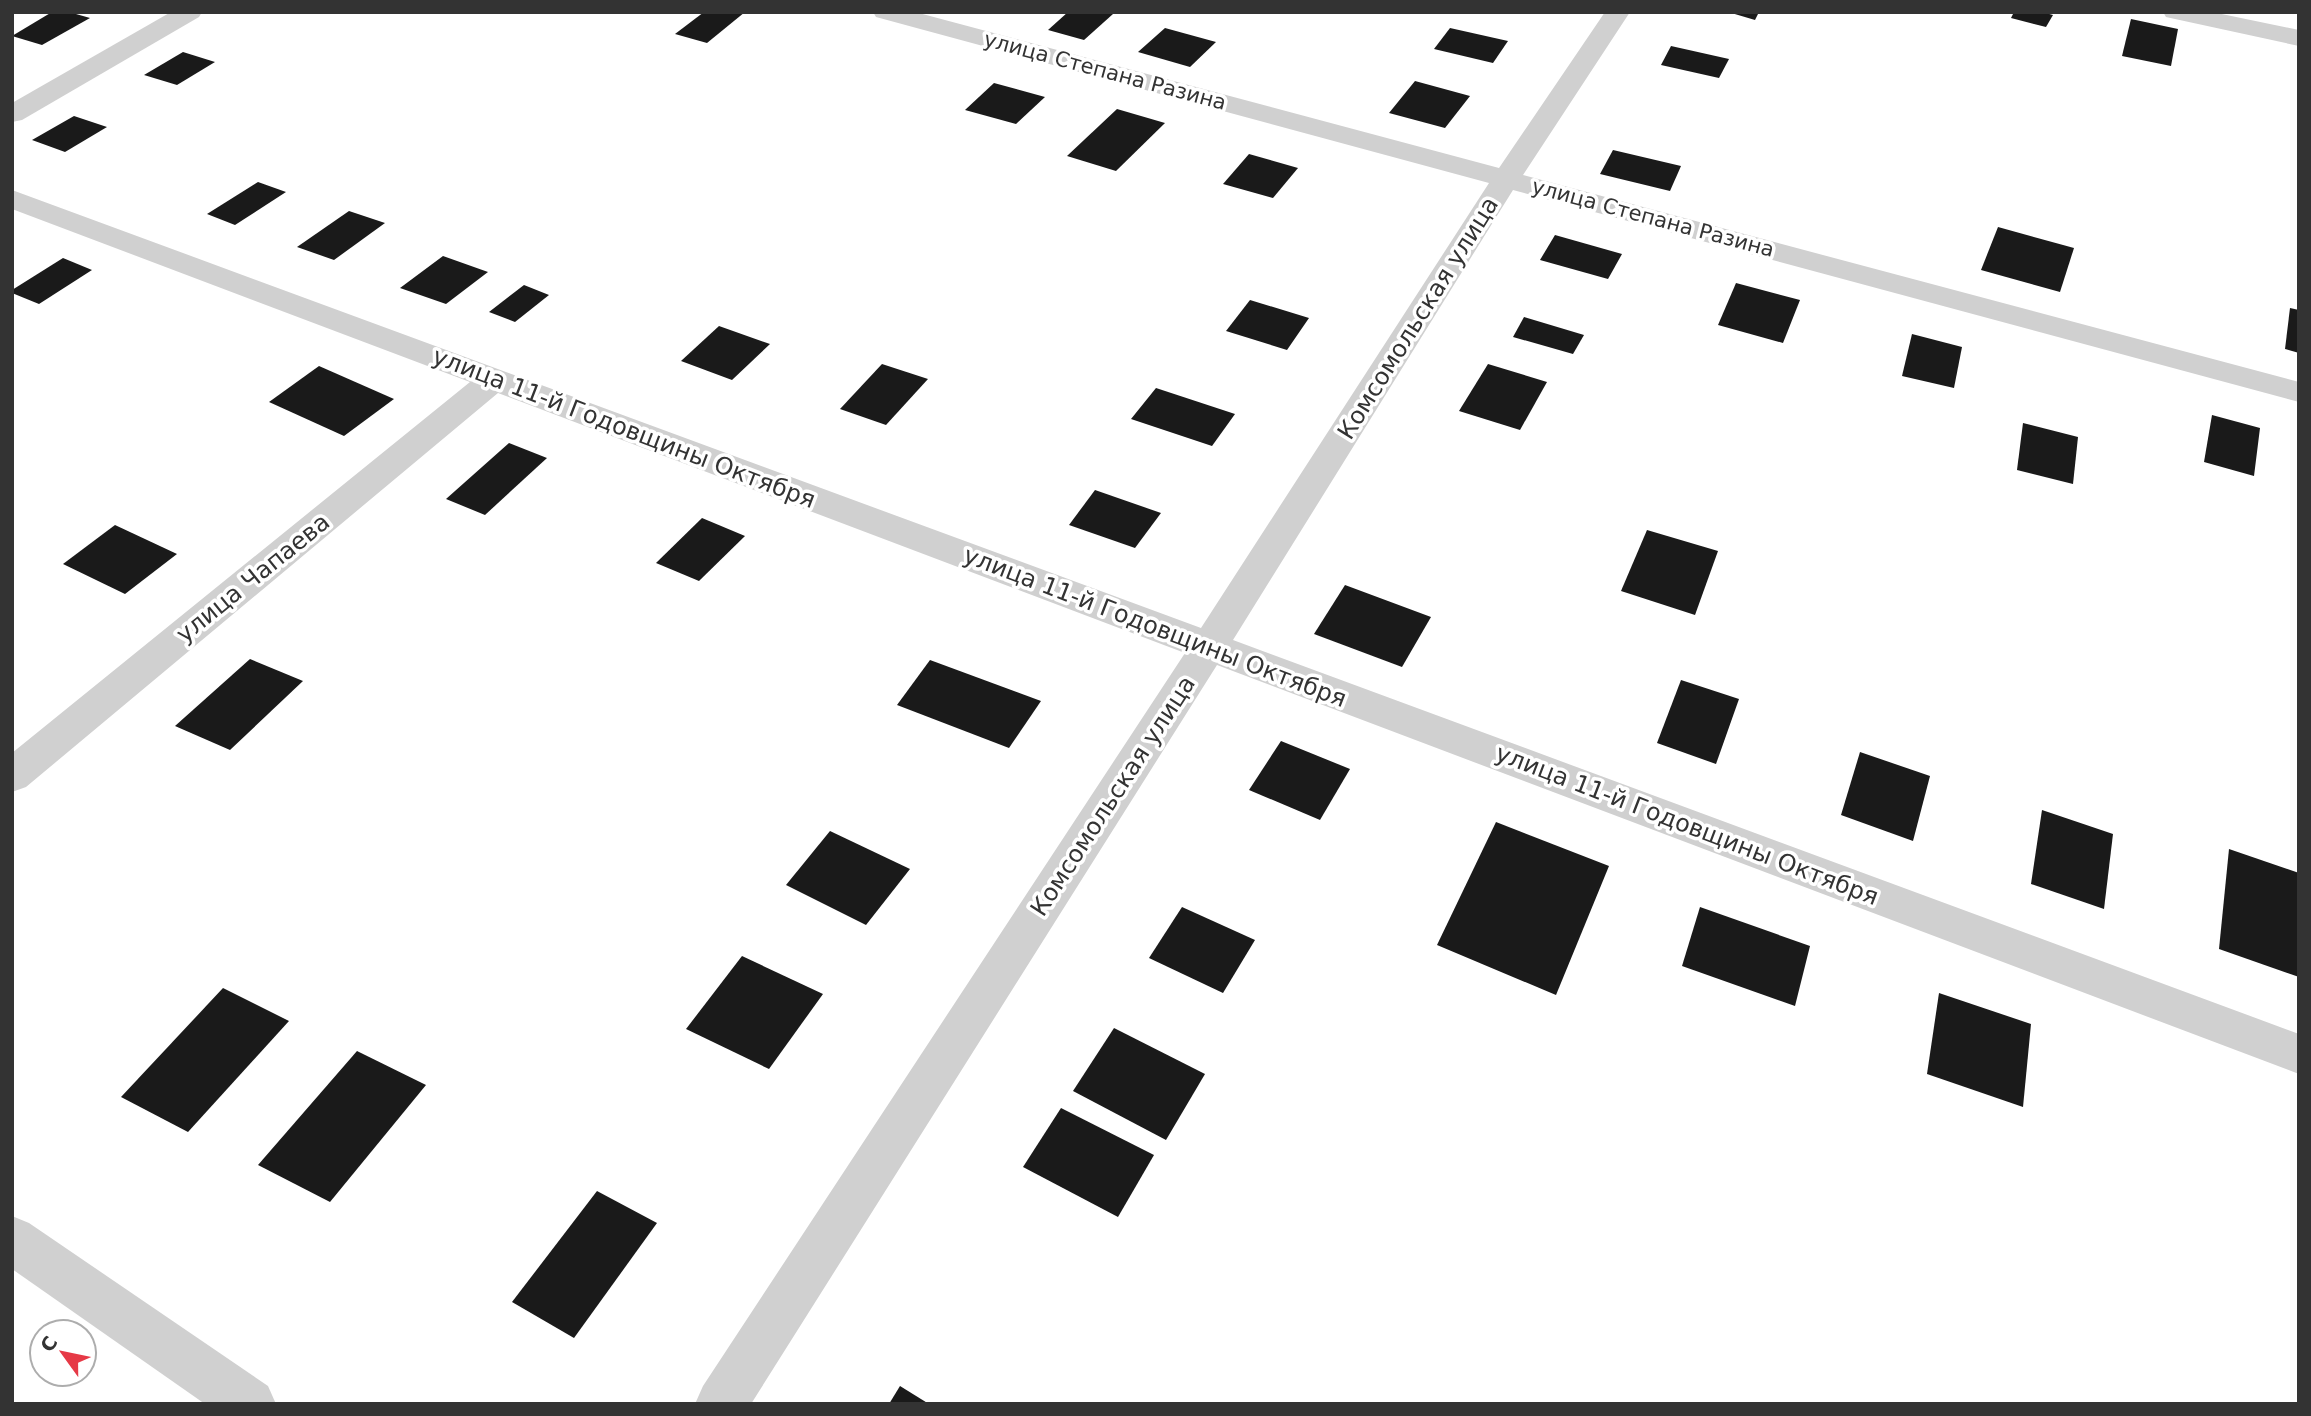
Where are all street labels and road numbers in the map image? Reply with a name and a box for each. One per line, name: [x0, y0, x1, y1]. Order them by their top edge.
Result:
street label: улица Степана Разина: [981, 27, 1229, 115]
street label: улица Степана Разина: [1529, 174, 1777, 262]
street label: Комсомольская улица: [1332, 192, 1504, 444]
street label: улица 11-й Годовщины Октября: [429, 342, 819, 514]
street label: улица Чапаева: [171, 508, 335, 648]
street label: улица 11-й Годовщины Октября: [960, 541, 1350, 713]
street label: Комсомольская улица: [1025, 671, 1201, 921]
street label: улица 11-й Годовщины Октября: [1492, 739, 1882, 911]

